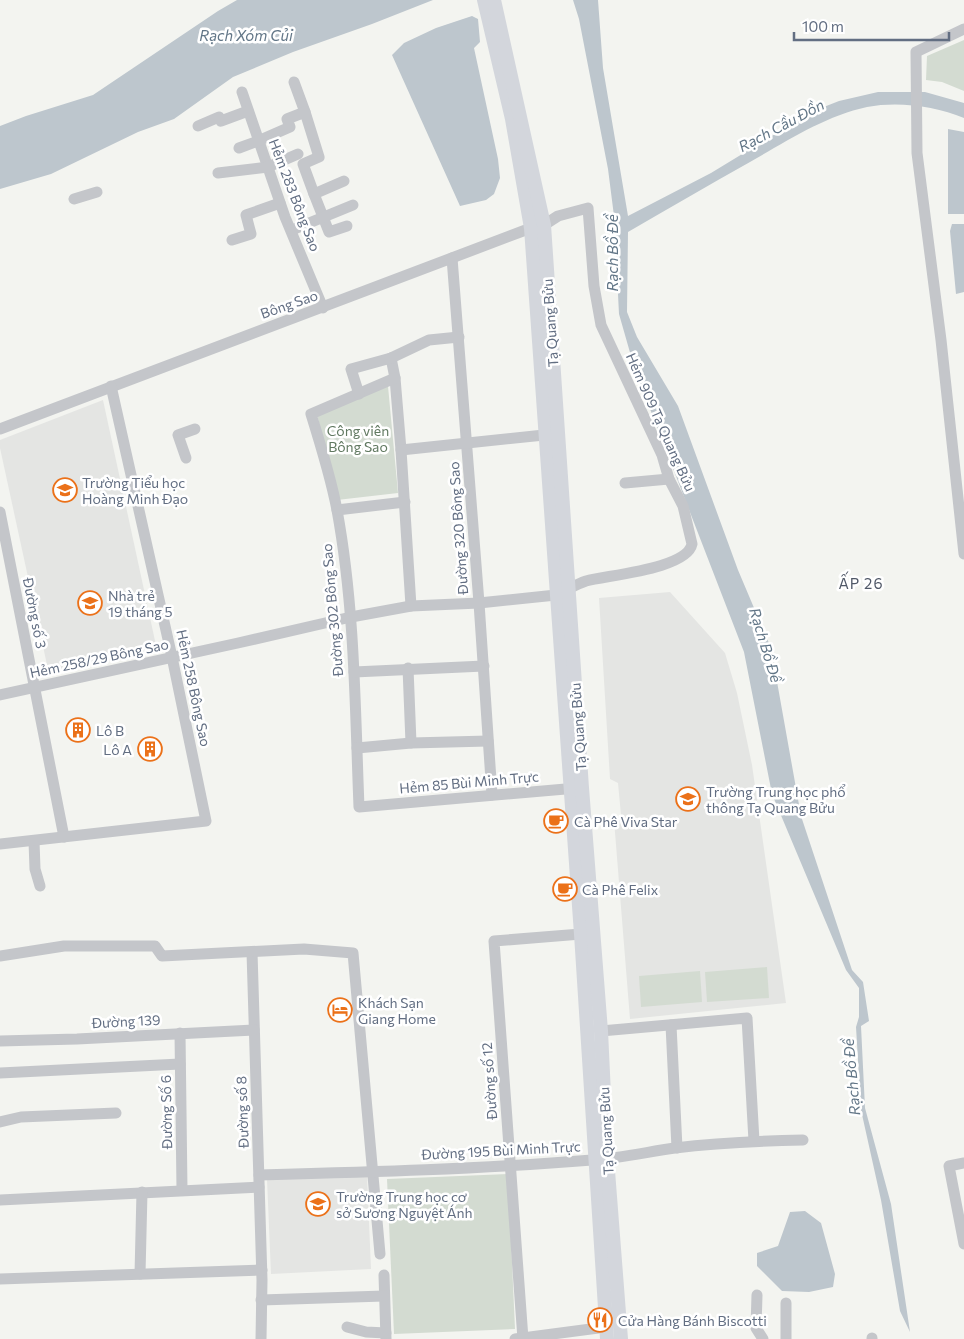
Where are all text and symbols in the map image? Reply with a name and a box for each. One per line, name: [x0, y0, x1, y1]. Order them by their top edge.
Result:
scale bar: [794, 10, 949, 42]
text: 100 m: [802, 17, 844, 35]
water label: Rạch Xóm Củi: [199, 26, 294, 44]
water label: Rạch Cầu Đồn: [735, 95, 827, 155]
street label: Hẻm 283 Bông Sao: [266, 136, 324, 254]
water label: Rạch Bồ Đề: [603, 212, 621, 292]
street label: Tạ Quang Bửu: [538, 278, 562, 368]
street label: Bông Sao: [258, 286, 320, 322]
street label: Hẻm 909 Tạ Quang Bửu: [623, 350, 699, 494]
park label: Công viên Bông Sao: [327, 422, 389, 455]
street label: Đường 320 Bông Sao: [445, 461, 471, 596]
place label: Trường Tiểu học Hoàng Minh Đạo: [82, 474, 188, 507]
school or university icon: Trường Tiểu học Hoàng Minh Đạo: [52, 477, 78, 503]
street label: Đường 302 Bông Sao: [318, 543, 346, 678]
district label: ẤP 26: [838, 571, 884, 592]
street label: Đường số 3: [20, 575, 50, 650]
place label: Nhà trẻ 19 tháng 5: [108, 587, 173, 620]
school or university icon: Nhà trẻ 19 tháng 5: [77, 590, 103, 616]
water label: Rạch Bồ Đề: [746, 605, 786, 687]
street label: Hẻm 258 Bông Sao: [173, 628, 215, 748]
street label: Hẻm 258/29 Bông Sao: [28, 635, 170, 681]
street label: Tạ Quang Bửu: [566, 682, 590, 772]
building icon: Lô B: [65, 717, 91, 743]
place label: Lô B: [96, 722, 124, 739]
building icon: Lô A: [137, 736, 163, 762]
place label: Lô A: [103, 741, 132, 758]
street label: Hẻm 85 Bùi Minh Trực: [399, 767, 540, 797]
place label: Trường Trung học phổ thông Tạ Quang Bửu: [706, 783, 846, 816]
school or university icon: Trường Trung học phổ thông Tạ Quang Bửu: [675, 786, 701, 812]
cafe icon: Cà Phê Viva Star: [543, 808, 569, 834]
place label: Cà Phê Viva Star: [574, 813, 678, 830]
cafe icon: Cà Phê Felix: [552, 876, 578, 902]
place label: Cà Phê Felix: [582, 881, 659, 898]
place label: Khách Sạn Giang Home: [358, 994, 436, 1027]
hotel icon: Khách Sạn Giang Home: [327, 997, 353, 1023]
street label: Đường 139: [90, 1011, 161, 1031]
water label: Rạch Bồ Đề: [838, 1036, 863, 1116]
street label: Đường số 12: [478, 1042, 500, 1121]
street label: Đường Số 6: [157, 1075, 175, 1150]
street label: Đường số 8: [232, 1076, 252, 1149]
street label: Tạ Quang Bửu: [595, 1086, 617, 1176]
street label: Đường 195 Bùi Minh Trực: [420, 1137, 581, 1163]
place label: Trường Trung học cơ sở Sương Nguyệt Ánh: [336, 1188, 473, 1221]
school or university icon: Trường Trung học cơ sở Sương Nguyệt Ánh: [305, 1191, 331, 1217]
restaurant icon: Cửa Hàng Bánh Biscotti: [587, 1307, 613, 1333]
place label: Cửa Hàng Bánh Biscotti: [618, 1312, 767, 1329]

